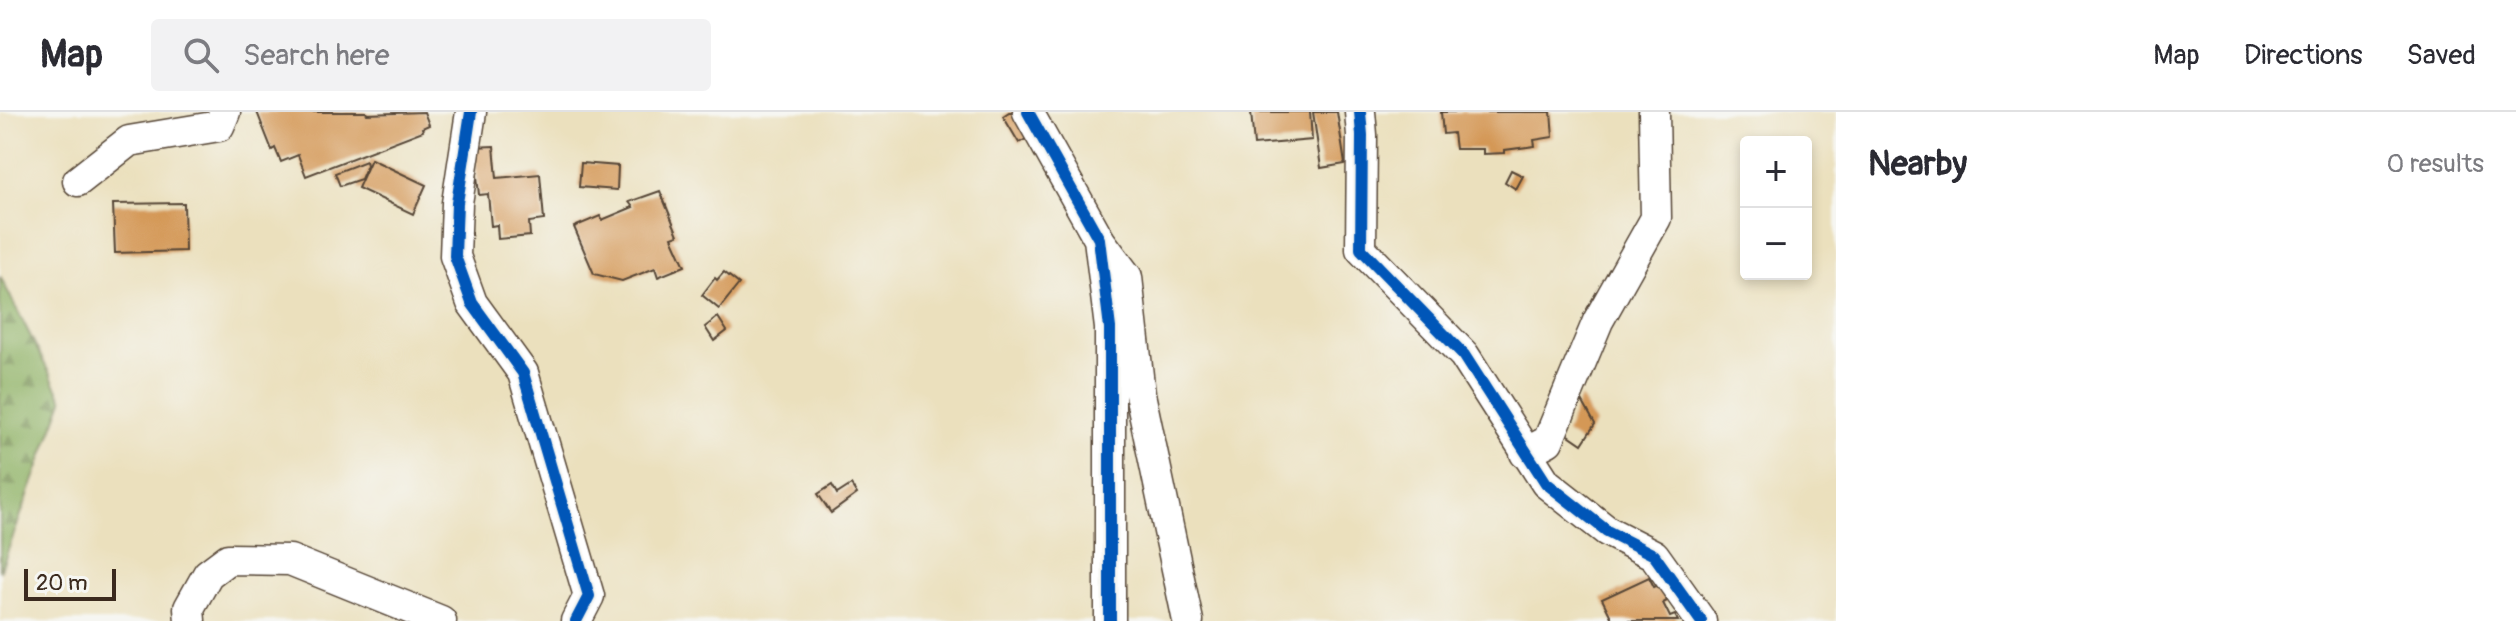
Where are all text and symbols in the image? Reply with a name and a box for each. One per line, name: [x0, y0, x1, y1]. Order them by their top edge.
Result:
search box: [151, 19, 711, 91]
text: Map: [40, 31, 103, 79]
icon: search: [179, 33, 223, 77]
text: Search here: [243, 37, 390, 74]
text: Map: [2153, 38, 2200, 73]
text: Directions: [2244, 38, 2363, 73]
text: Saved: [2407, 38, 2476, 73]
map controls: [1740, 136, 1812, 280]
button: +: [1740, 136, 1812, 208]
text: Nearby: [1868, 143, 1967, 186]
text: 0 results: [2387, 148, 2484, 180]
button: −: [1740, 208, 1812, 280]
scale bar: [24, 565, 116, 601]
text: 20 m: [36, 569, 88, 597]

